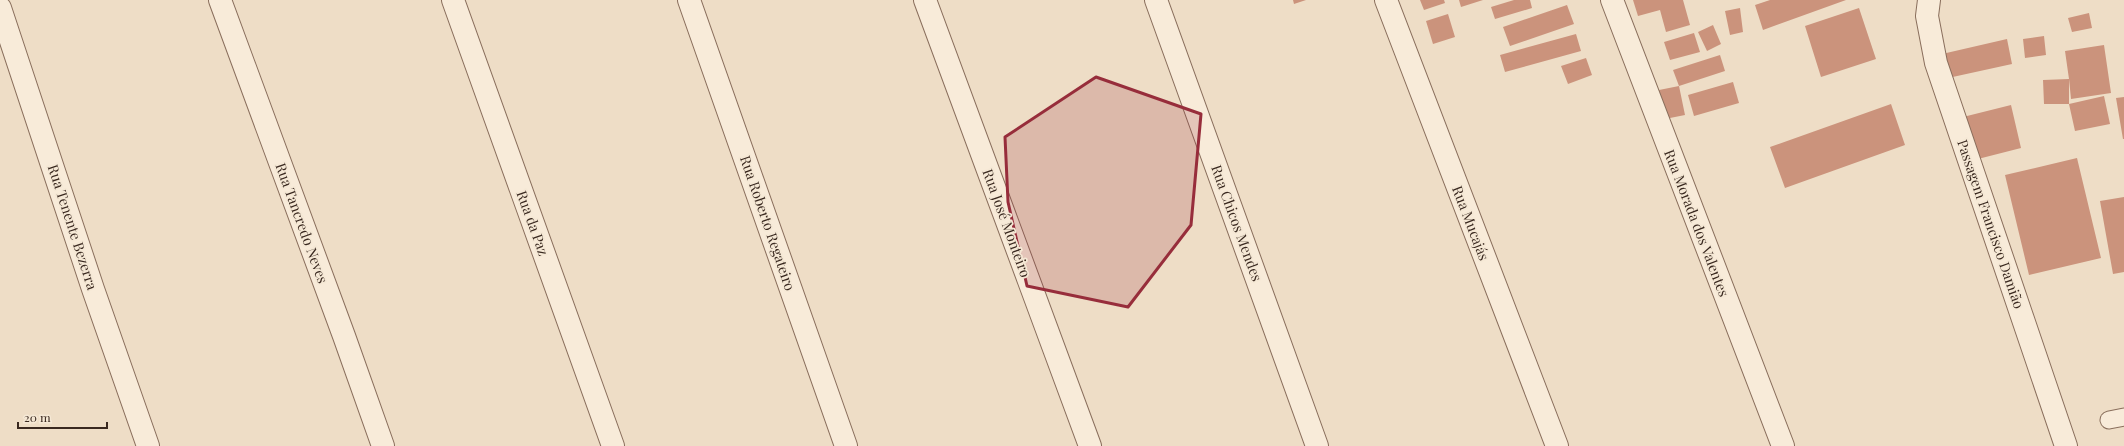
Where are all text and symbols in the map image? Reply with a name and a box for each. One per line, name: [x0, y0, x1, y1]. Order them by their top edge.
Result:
street label: Passagem Francisco Damião: [1953, 137, 2029, 311]
street label: Rua Morada dos Valentes: [1660, 147, 1734, 299]
street label: Rua Roberto Regateiro: [736, 153, 800, 293]
street label: Rua Tancredo Neves: [271, 160, 333, 286]
street label: Rua Tenente Bezerra: [44, 162, 102, 292]
street label: Rua Chicos Mendes: [1207, 162, 1267, 284]
street label: Rua José Monteiro: [979, 166, 1036, 280]
street label: Rua Mucajás: [1448, 183, 1494, 263]
street label: Rua da Paz: [513, 188, 554, 258]
scale bar: [18, 404, 107, 430]
text: 20 m: [24, 409, 51, 425]

